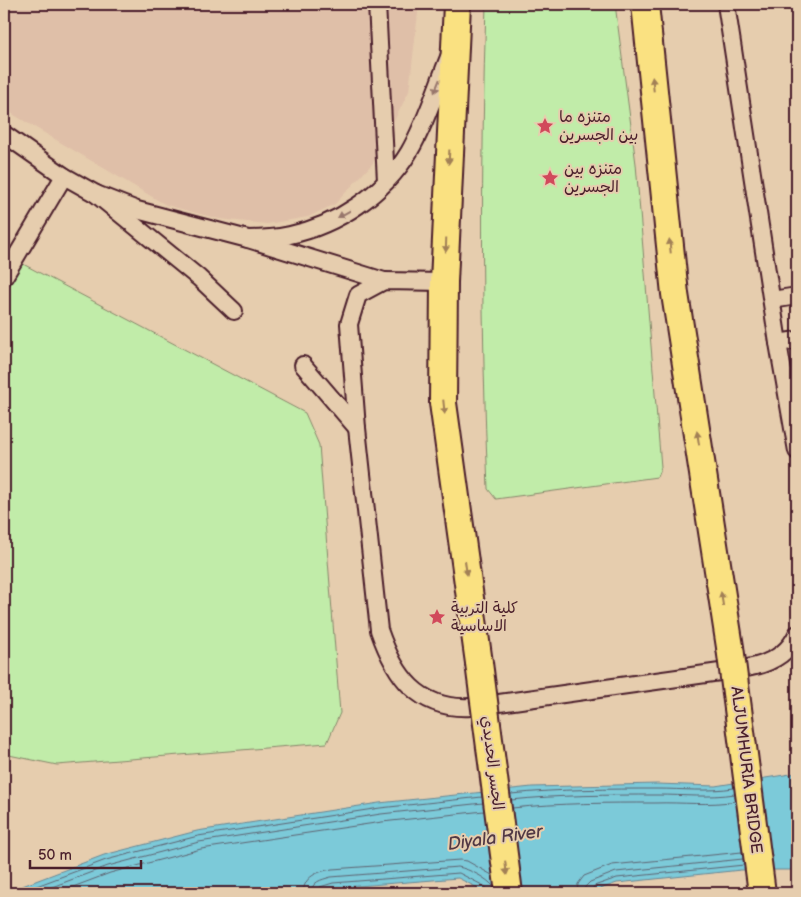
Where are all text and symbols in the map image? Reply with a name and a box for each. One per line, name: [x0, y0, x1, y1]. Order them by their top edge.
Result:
one-way arrow: [649, 76, 657, 92]
one-way arrow: [433, 79, 441, 94]
place label: متنزه ما بين الجسرين: [559, 108, 638, 145]
place icon: متنزه ما بين الجسرين: [535, 116, 555, 136]
one-way arrow: [445, 150, 453, 166]
place label: متنزه بين الجسرين: [564, 160, 622, 197]
place icon: متنزه بين الجسرين: [540, 168, 560, 188]
one-way arrow: [336, 210, 351, 218]
one-way arrow: [441, 237, 449, 253]
one-way arrow: [666, 238, 674, 254]
one-way arrow: [440, 399, 448, 415]
one-way arrow: [693, 430, 701, 446]
one-way arrow: [462, 560, 470, 576]
one-way arrow: [718, 591, 726, 607]
place label: كلية التربية الاساسية: [451, 599, 518, 636]
place icon: كلية التربية الاساسية: [427, 607, 447, 627]
street label: ALJUMHURIA BRIDGE: [726, 685, 766, 855]
street label: الجسر الحديدي: [476, 715, 507, 811]
water label: Diyala River: [446, 821, 545, 855]
scale bar: [30, 837, 141, 869]
text: 50 m: [38, 846, 72, 865]
one-way arrow: [502, 860, 510, 876]

